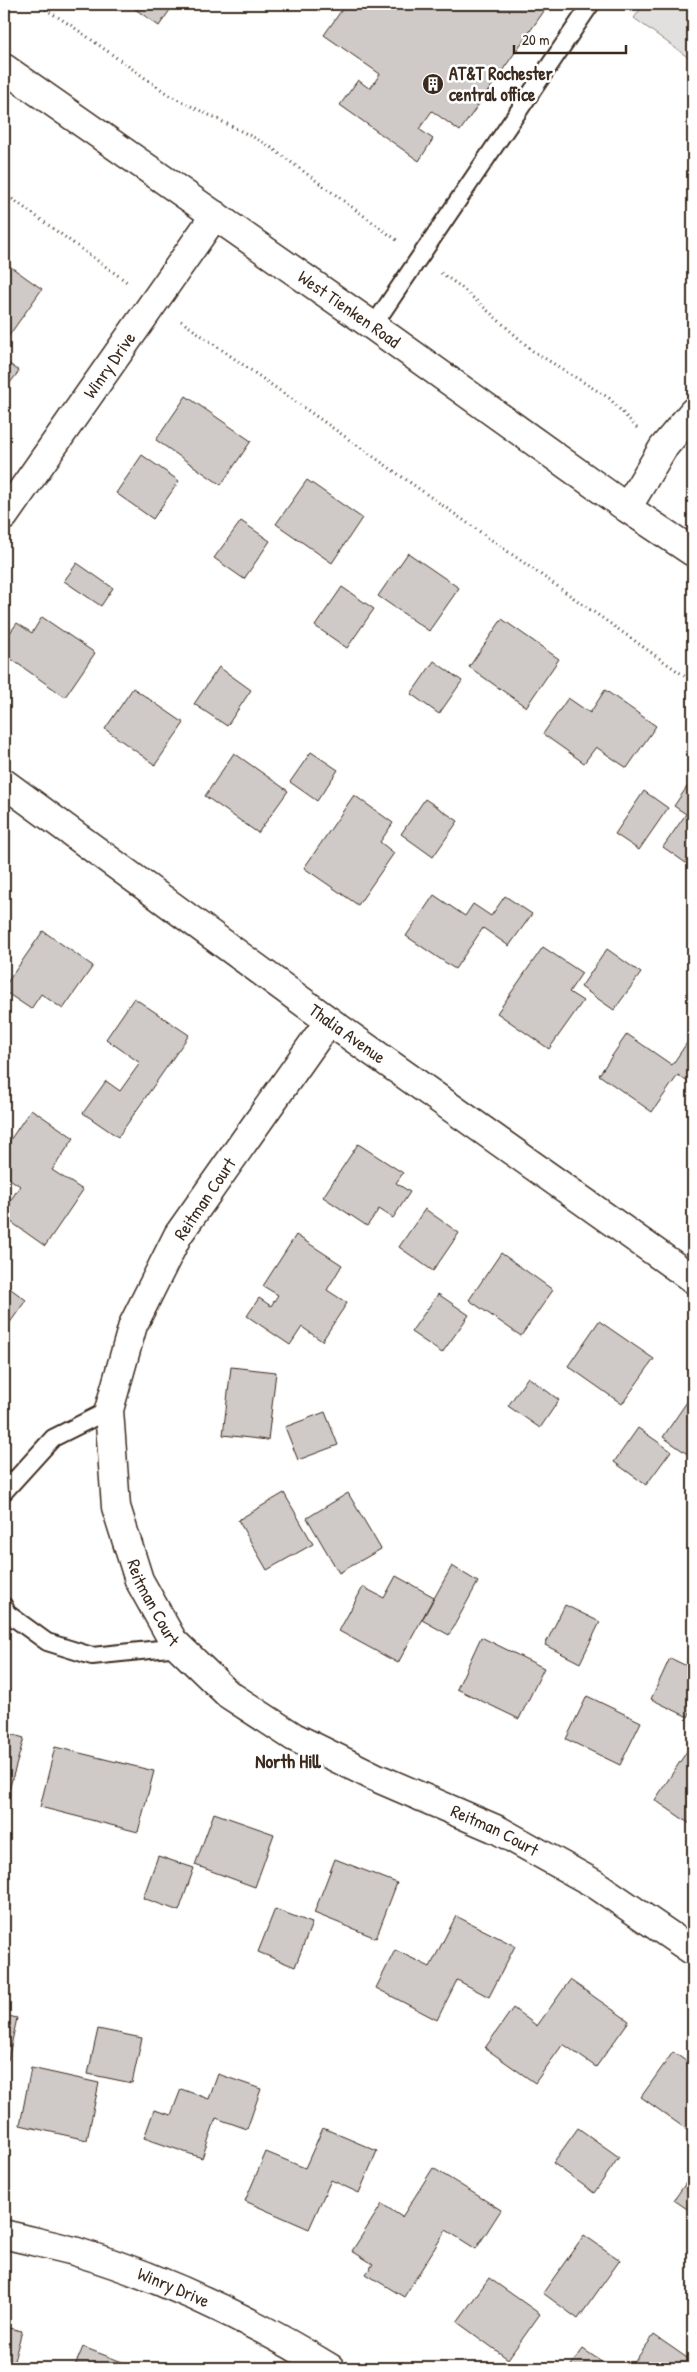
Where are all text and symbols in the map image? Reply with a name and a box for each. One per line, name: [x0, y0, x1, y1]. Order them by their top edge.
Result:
scale bar: [514, 22, 627, 54]
text: 20 m: [522, 29, 549, 50]
place label: AT&T Rochester central office: [449, 61, 553, 107]
building icon: AT&T Rochester central office: [421, 72, 445, 96]
street label: West Tienken Road: [293, 264, 405, 354]
street label: Winry Drive: [77, 327, 141, 403]
street label: Thalia Avenue: [304, 997, 391, 1069]
street label: Reitman Court: [168, 1152, 242, 1245]
street label: Reitman Court: [121, 1556, 185, 1653]
district label: North Hill: [255, 1748, 321, 1774]
street label: Reitman Court: [447, 1798, 544, 1862]
street label: Winry Drive: [134, 2261, 214, 2313]

